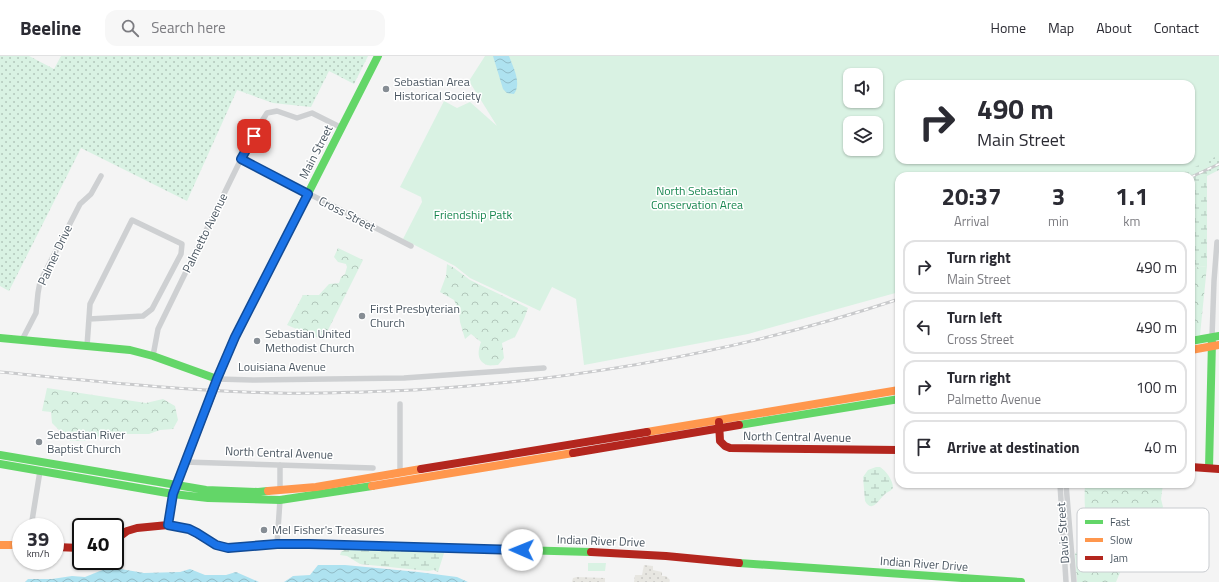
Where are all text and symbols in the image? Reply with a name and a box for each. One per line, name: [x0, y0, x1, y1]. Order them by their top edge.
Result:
search box: [105, 10, 385, 46]
text: Beeline: [20, 13, 81, 42]
text: Search here: [151, 16, 226, 39]
icon: search: [119, 17, 141, 39]
text: Home: [991, 17, 1026, 38]
text: Map: [1048, 17, 1074, 38]
text: About: [1096, 17, 1132, 38]
text: Contact: [1154, 17, 1199, 38]
map controls: [843, 68, 883, 156]
button: sound: [843, 68, 883, 108]
place label: Sebastian Area Historical Society: [394, 72, 481, 105]
marker: Sebastian Area Historical Society: [381, 84, 391, 94]
text: 490 m: [977, 87, 1054, 130]
icon: right: [911, 96, 963, 148]
button: layers: [843, 116, 883, 156]
pin: [237, 119, 271, 153]
street label: Main Street: [294, 121, 338, 182]
icon: arrive: [243, 125, 265, 147]
text: Main Street: [977, 126, 1065, 153]
text: 20:37: [942, 178, 1001, 214]
text: 3: [1052, 178, 1065, 214]
text: 1.1: [1115, 178, 1148, 214]
park label: North Sebastian Conservation Area: [651, 181, 743, 214]
street label: Palmetto Avenue: [177, 190, 232, 276]
street label: Cross Street: [315, 191, 380, 236]
park label: Friendship Patk: [434, 205, 512, 224]
text: Arrival: [954, 211, 989, 231]
text: min: [1048, 211, 1069, 231]
text: km: [1123, 211, 1140, 231]
street label: Palmer Drive: [32, 221, 77, 288]
text: Turn right: [947, 246, 1011, 269]
icon: right: [913, 256, 935, 278]
text: 490 m: [1136, 256, 1177, 279]
text: Main Street: [947, 269, 1011, 289]
place label: First Presbyterian Church: [370, 299, 460, 332]
text: Turn left: [947, 306, 1002, 329]
marker: First Presbyterian Church: [357, 311, 367, 321]
icon: left: [913, 316, 935, 338]
text: 490 m: [1136, 316, 1177, 339]
place label: Sebastian United Methodist Church: [265, 324, 355, 357]
text: Cross Street: [947, 329, 1014, 349]
marker: Sebastian United Methodist Church: [252, 336, 262, 346]
street label: Louisiana Avenue: [238, 357, 326, 376]
text: Turn right: [947, 366, 1011, 389]
icon: right: [913, 376, 935, 398]
text: 100 m: [1136, 376, 1177, 399]
text: Palmetto Avenue: [947, 389, 1041, 409]
place label: Sebastian River Baptist Church: [47, 425, 125, 458]
street label: North Central Avenue: [743, 426, 851, 447]
icon: arrive: [913, 436, 935, 458]
text: Arrive at destination: [947, 436, 1080, 459]
text: 40 m: [1144, 436, 1177, 459]
marker: Sebastian River Baptist Church: [34, 437, 44, 447]
street label: North Central Avenue: [225, 441, 333, 464]
street label: Davis Street: [1051, 501, 1074, 564]
legend: [1077, 508, 1209, 572]
text: Fast: [1110, 514, 1130, 530]
speed limit sign: 40: [72, 518, 124, 570]
place label: Mel Fisher's Treasures: [272, 520, 385, 539]
text: 39: [27, 523, 49, 554]
marker: Mel Fisher's Treasures: [259, 525, 269, 535]
position arrow: [501, 529, 543, 571]
street label: Indian River Drive: [557, 529, 645, 552]
text: Slow: [1110, 532, 1133, 548]
text: km/h: [27, 546, 49, 561]
text: Jam: [1110, 550, 1128, 566]
street label: Indian River Drive: [879, 551, 969, 576]

